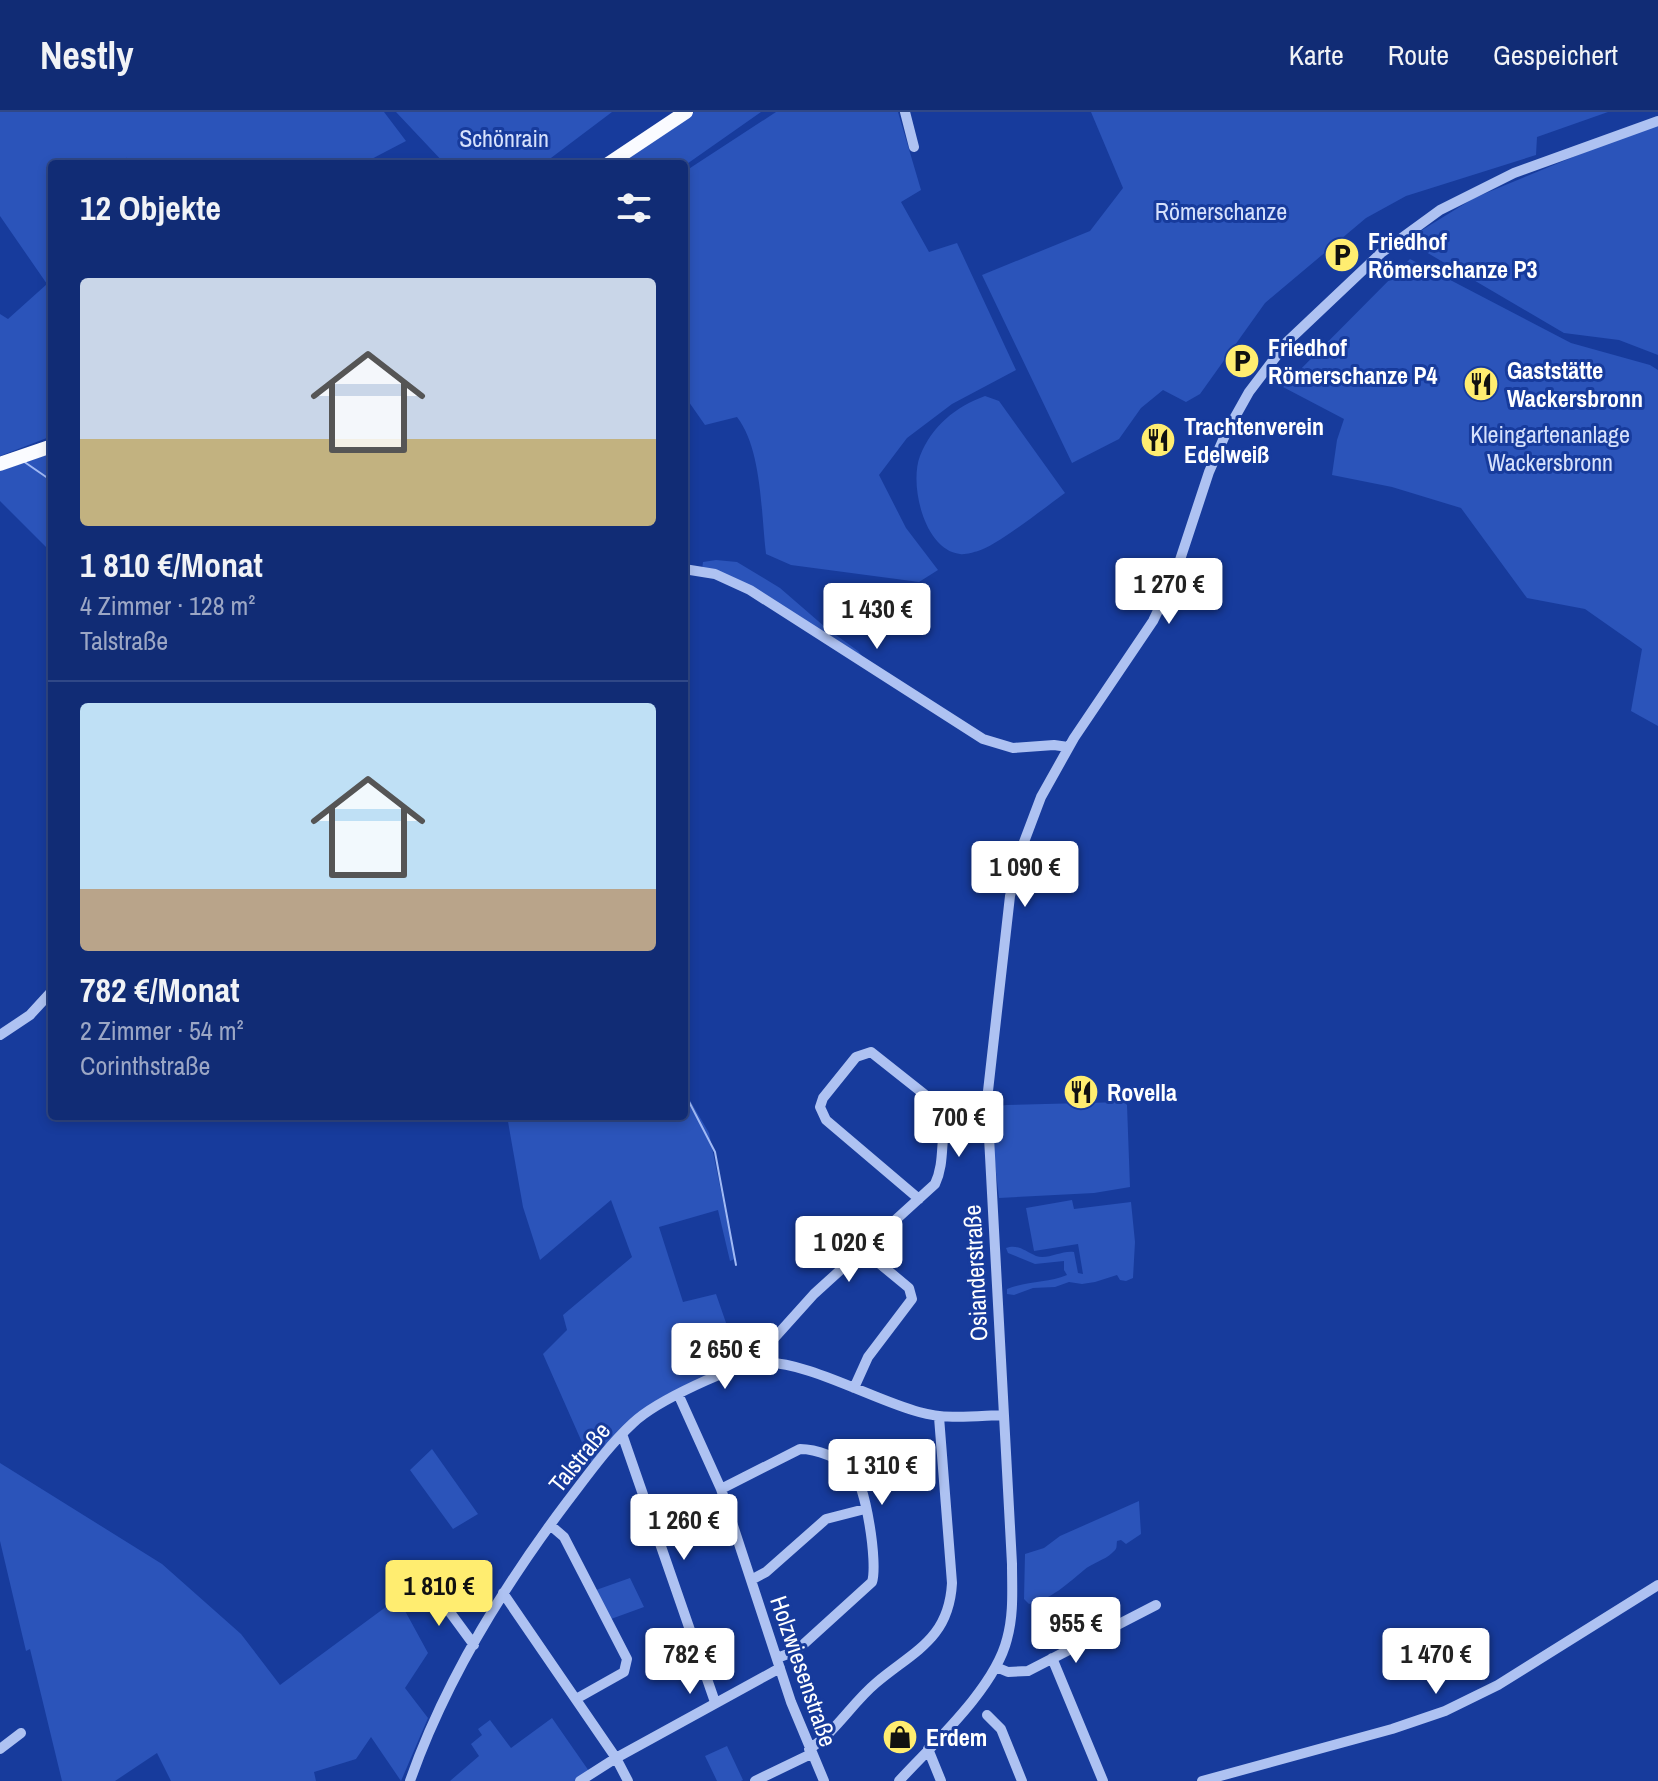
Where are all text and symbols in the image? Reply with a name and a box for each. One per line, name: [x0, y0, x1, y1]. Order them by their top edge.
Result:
text: Nestly: [40, 30, 134, 81]
text: Karte: [1289, 36, 1344, 74]
text: Route: [1388, 36, 1449, 74]
text: Gespeichert: [1493, 36, 1618, 74]
park label: Schönrain: [459, 122, 549, 154]
text: 12 Objekte: [80, 185, 221, 231]
icon: filters: [612, 186, 656, 230]
park label: Römerschanze: [1155, 195, 1287, 227]
place label: Friedhof Römerschanze P3: [1368, 225, 1538, 285]
parking icon: Friedhof Römerschanze P3: [1323, 236, 1361, 274]
icon: home: [296, 330, 440, 474]
place label: Friedhof Römerschanze P4: [1268, 331, 1438, 391]
parking icon: Friedhof Römerschanze P4: [1223, 342, 1261, 380]
place label: Gaststätte Wackersbronn: [1507, 354, 1643, 414]
restaurant icon: Gaststätte Wackersbronn: [1462, 365, 1500, 403]
place label: Trachtenverein Edelweiß: [1184, 410, 1324, 470]
park label: Kleingartenanlage Wackersbronn: [1470, 418, 1630, 478]
restaurant icon: Trachtenverein Edelweiß: [1139, 421, 1177, 459]
text: 1 810 €/Monat: [80, 542, 263, 588]
pin: 1 270 €: [1095, 558, 1243, 626]
text: 1 270 €: [1133, 566, 1205, 601]
pin: 1 430 €: [803, 583, 951, 651]
text: 4 Zimmer · 128 m²: [80, 588, 255, 623]
text: 1 430 €: [841, 591, 913, 626]
text: Talstraße: [80, 623, 168, 658]
icon: home: [296, 755, 440, 899]
pin: 1 090 €: [951, 841, 1099, 909]
text: 1 090 €: [989, 849, 1061, 884]
text: 782 €/Monat: [80, 967, 240, 1013]
text: 2 Zimmer · 54 m²: [80, 1013, 244, 1048]
text: Corinthstraße: [80, 1048, 210, 1083]
restaurant icon: Rovella: [1062, 1073, 1100, 1111]
place label: Rovella: [1107, 1076, 1177, 1108]
pin: 700 €: [903, 1091, 1015, 1159]
text: 700 €: [932, 1099, 986, 1134]
street label: Osianderstraße: [955, 1204, 995, 1342]
pin: 1 020 €: [775, 1216, 923, 1284]
text: 1 020 €: [813, 1224, 885, 1259]
pin: 2 650 €: [651, 1323, 799, 1391]
text: 2 650 €: [689, 1331, 761, 1366]
street label: Talstraße: [541, 1415, 617, 1499]
pin: 1 310 €: [808, 1439, 956, 1507]
text: 1 310 €: [846, 1447, 918, 1482]
pin: 1 260 €: [610, 1494, 758, 1562]
text: 1 260 €: [648, 1502, 720, 1537]
pin: 1 810 €: [365, 1560, 513, 1628]
text: 1 810 €: [403, 1568, 475, 1603]
street label: Holzwiesenstraße: [763, 1591, 845, 1751]
pin: 955 €: [1020, 1597, 1132, 1665]
text: 955 €: [1049, 1605, 1103, 1640]
pin: 782 €: [634, 1628, 746, 1696]
pin: 1 470 €: [1362, 1628, 1510, 1696]
text: 782 €: [663, 1636, 717, 1671]
text: 1 470 €: [1400, 1636, 1472, 1671]
shop icon: Erdem: [881, 1718, 919, 1756]
place label: Erdem: [926, 1721, 987, 1753]

